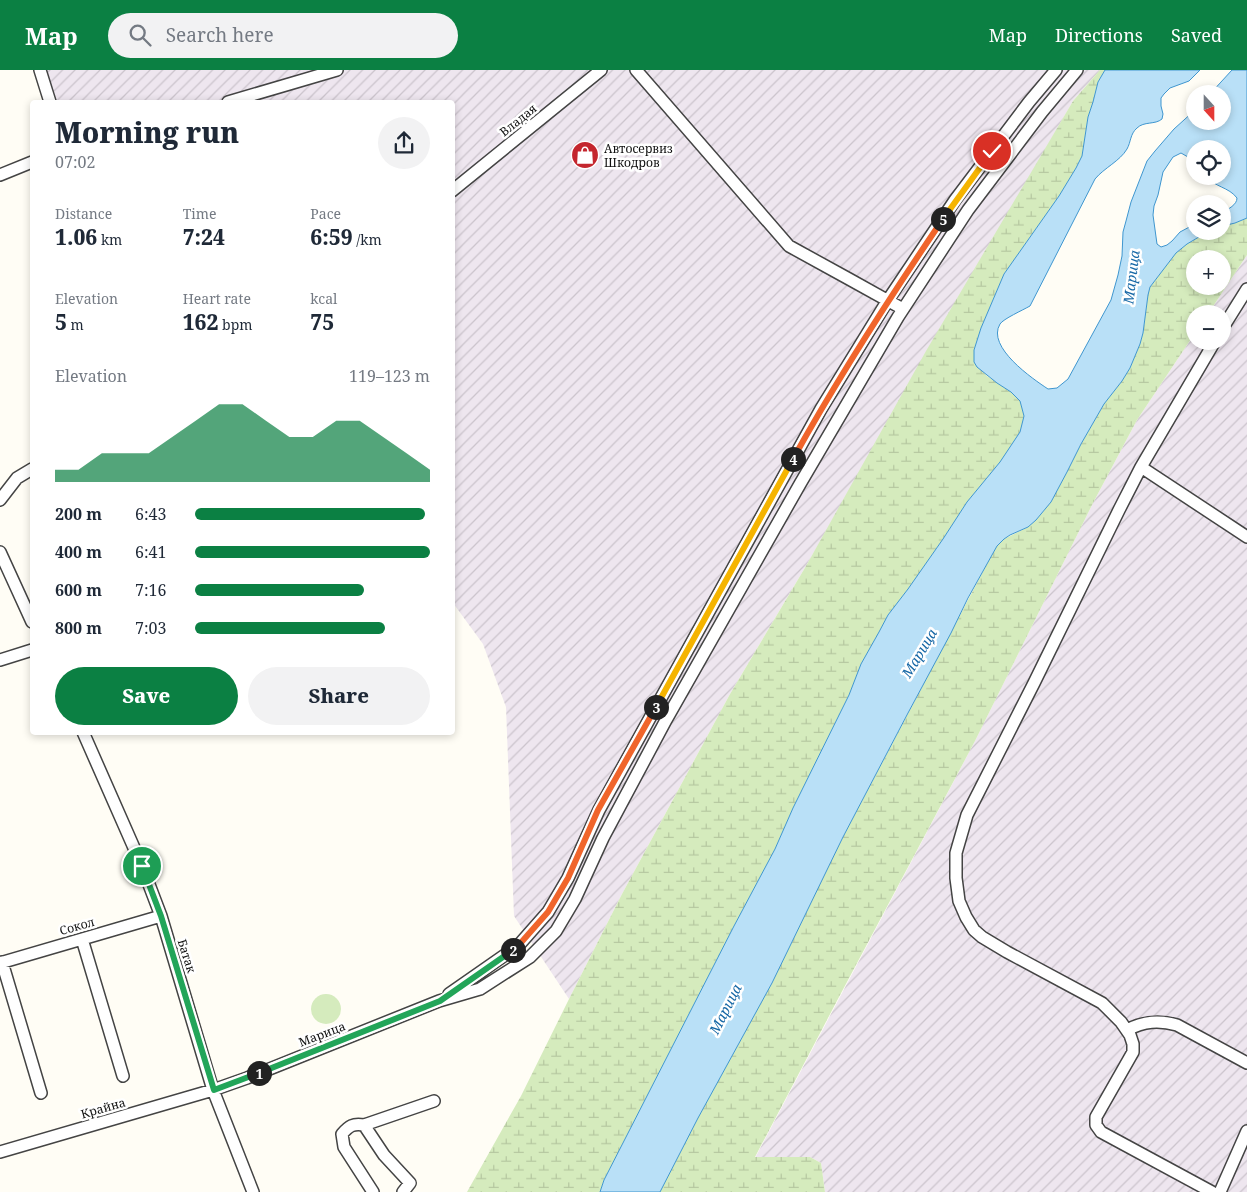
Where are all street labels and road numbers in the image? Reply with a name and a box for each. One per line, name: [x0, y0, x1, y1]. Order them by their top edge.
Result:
street label: Владая: [496, 100, 540, 140]
street label: Сокол: [57, 913, 97, 939]
street label: Батак: [174, 937, 200, 976]
street label: Марица: [296, 1017, 348, 1051]
street label: Крайна: [79, 1093, 128, 1122]

